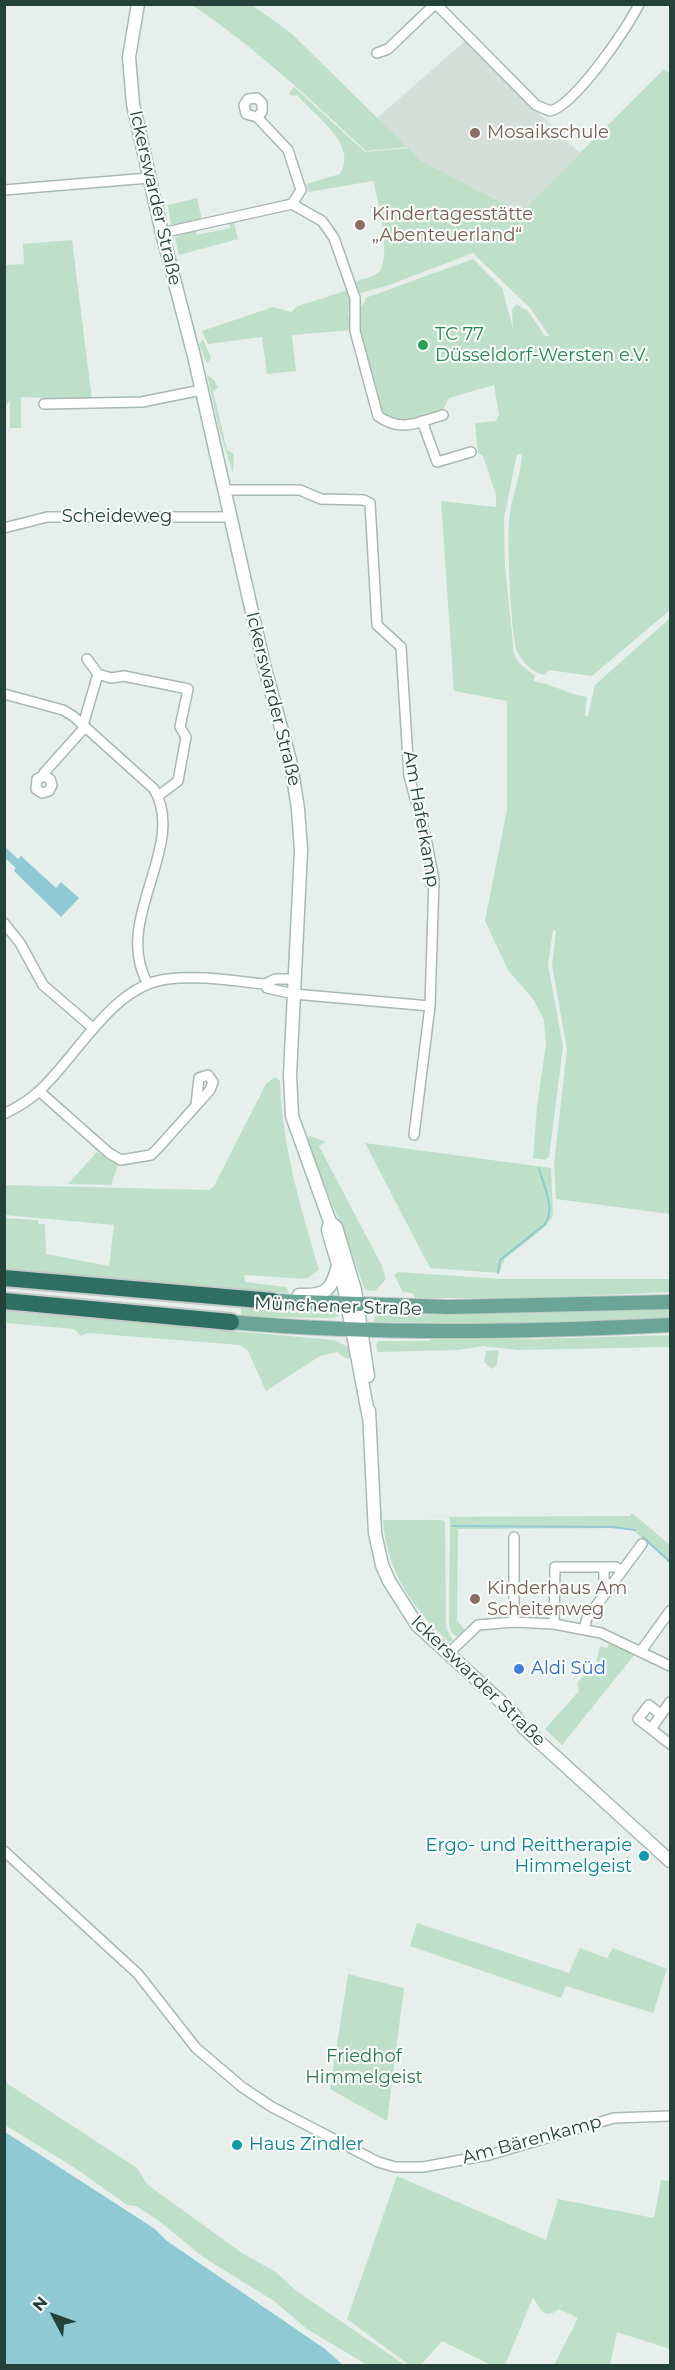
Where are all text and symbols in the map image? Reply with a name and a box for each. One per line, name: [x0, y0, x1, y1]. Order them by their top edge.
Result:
street label: Ickerswarder Straße: [124, 108, 186, 288]
place label: Mosaikschule: [487, 122, 609, 144]
marker: Mosaikschule: [468, 126, 482, 140]
place label: Kindertagesstätte „Abenteuerland“: [372, 204, 533, 246]
marker: Kindertagesstätte „Abenteuerland“: [353, 218, 367, 232]
place label: TC 77 Düsseldorf-Wersten e.V.: [435, 324, 649, 366]
marker: TC 77 Düsseldorf-Wersten e.V.: [416, 338, 430, 352]
street label: Scheideweg: [62, 506, 172, 528]
street label: Ickerswarder Straße: [241, 610, 305, 788]
street label: Am Haferkamp: [398, 749, 444, 889]
street label: Münchener Straße: [254, 1293, 422, 1321]
place label: Kinderhaus Am Scheitenweg: [487, 1578, 627, 1620]
marker: Kinderhaus Am Scheitenweg: [468, 1592, 482, 1606]
street label: Ickerswarder Straße: [406, 1611, 550, 1751]
place label: Aldi Süd: [531, 1658, 606, 1680]
marker: Aldi Süd: [512, 1662, 526, 1676]
place label: Ergo- und Reittherapie Himmelgeist: [425, 1835, 632, 1878]
marker: Ergo- und Reittherapie Himmelgeist: [637, 1849, 651, 1863]
park label: Friedhof Himmelgeist: [305, 2046, 423, 2088]
street label: Am Bärenkamp: [460, 2111, 604, 2169]
place label: Haus Zindler: [249, 2134, 364, 2156]
marker: Haus Zindler: [230, 2138, 244, 2152]
north arrow: [24, 2286, 84, 2346]
text: N: [29, 2293, 51, 2315]

